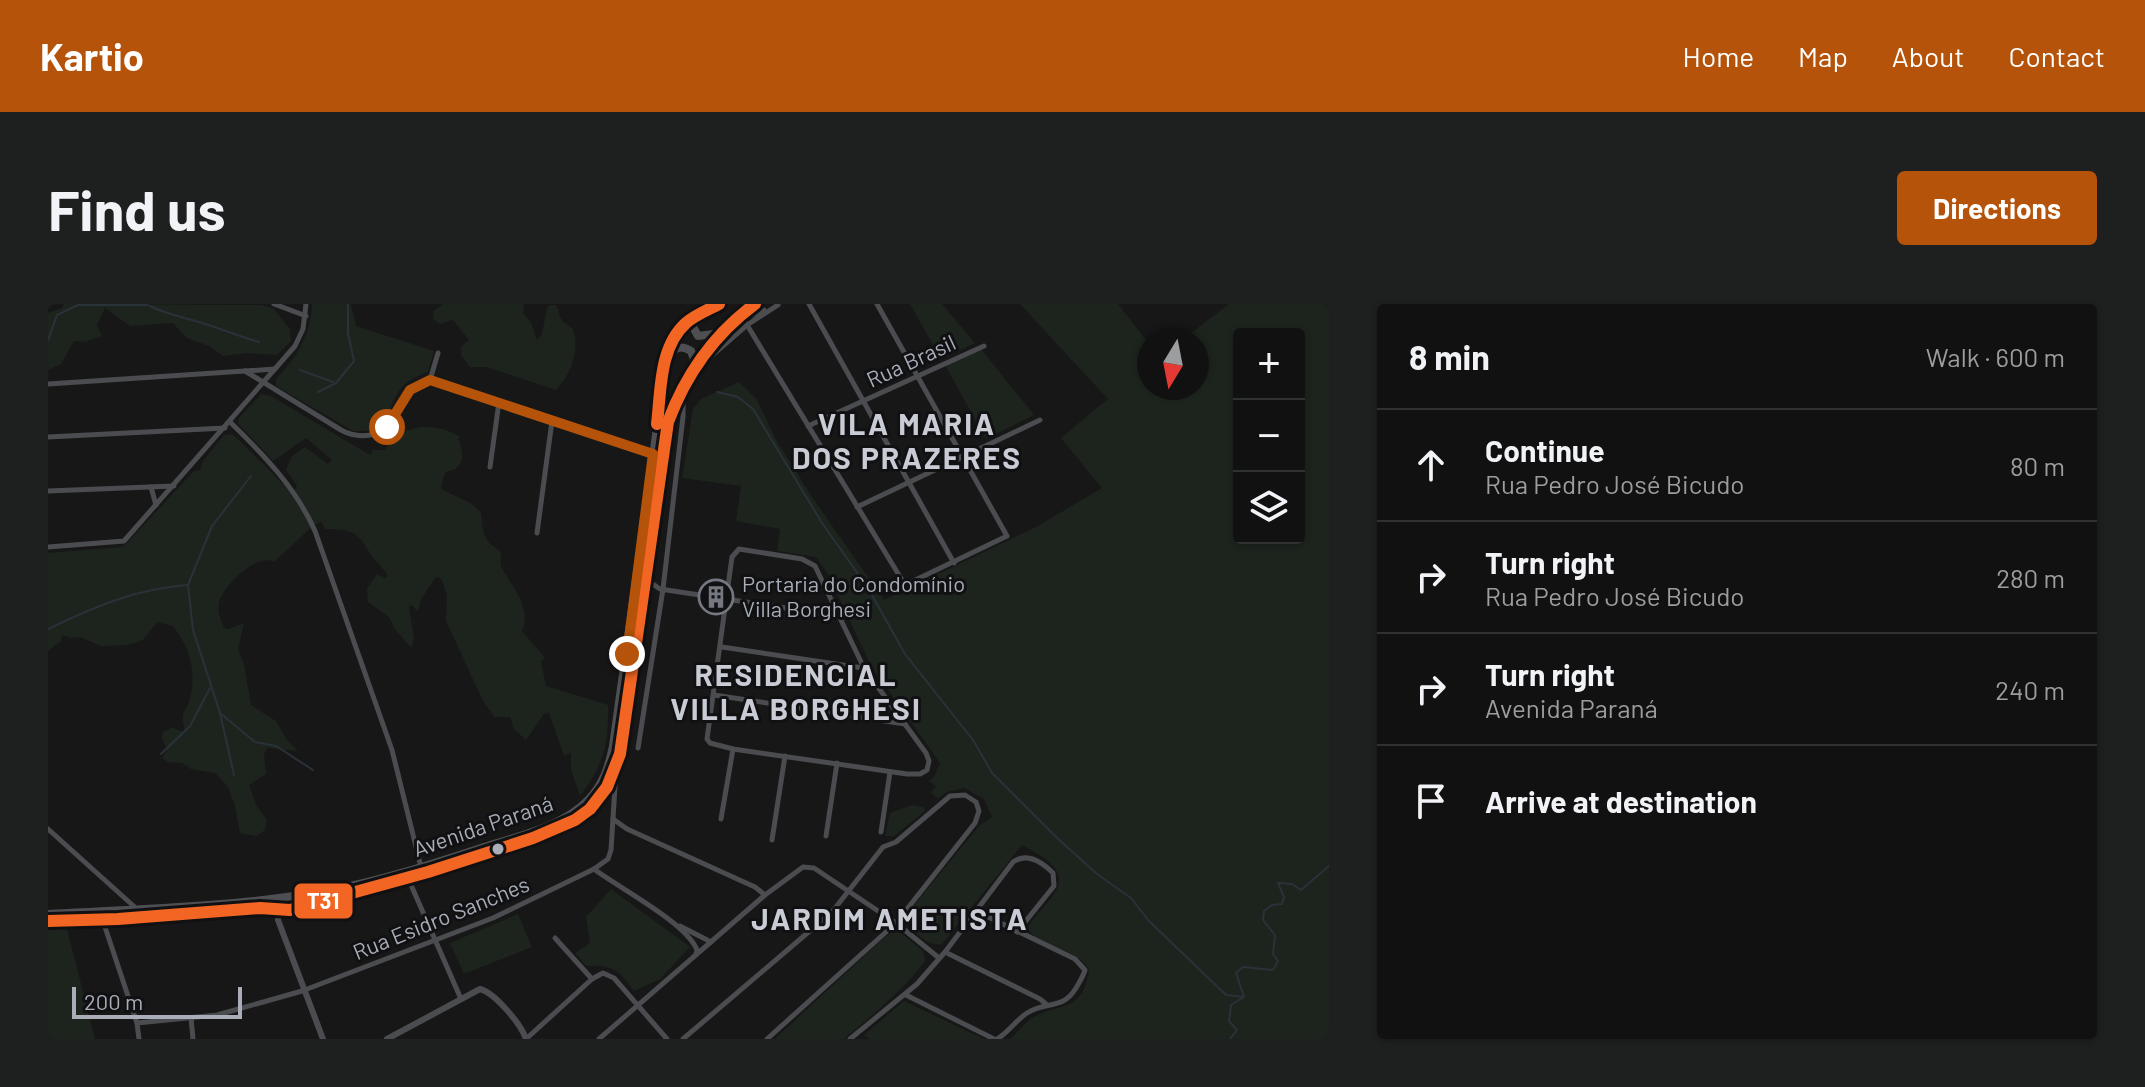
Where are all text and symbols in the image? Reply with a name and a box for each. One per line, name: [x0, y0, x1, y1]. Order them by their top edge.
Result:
text: Kartio: [40, 33, 144, 79]
text: Home: [1683, 39, 1754, 73]
text: Map: [1798, 39, 1848, 73]
text: About: [1892, 39, 1964, 73]
text: Contact: [2008, 39, 2105, 73]
button: Directions: [1897, 171, 2097, 245]
text: Find us: [48, 175, 226, 242]
street label: Rua Brasil: [862, 328, 959, 392]
north arrow: [1137, 328, 1209, 400]
map controls: [1233, 328, 1305, 544]
button: +: [1233, 328, 1305, 400]
text: 8 min: [1409, 336, 1490, 377]
text: Walk · 600 m: [1926, 341, 2065, 372]
button: −: [1233, 400, 1305, 472]
district label: VILA MARIA DOS PRAZERES: [792, 405, 1022, 475]
route start: [369, 409, 405, 445]
text: Continue: [1485, 432, 1605, 468]
icon: ahead: [1409, 443, 1453, 487]
text: 80 m: [2010, 450, 2065, 481]
text: Rua Pedro José Bicudo: [1485, 468, 1745, 499]
button: layers: [1233, 472, 1305, 544]
text: Turn right: [1485, 544, 1615, 580]
icon: right: [1409, 555, 1453, 599]
text: 280 m: [1996, 562, 2065, 593]
place label: Portaria do Condomínio Villa Borghesi: [742, 570, 965, 621]
building icon: Portaria do Condomínio Villa Borghesi: [697, 578, 735, 616]
text: Rua Pedro José Bicudo: [1485, 580, 1745, 611]
route end: [609, 636, 645, 672]
district label: RESIDENCIAL VILLA BORGHESI: [670, 656, 922, 726]
text: Turn right: [1485, 656, 1615, 692]
icon: right: [1409, 667, 1453, 711]
text: 240 m: [1995, 674, 2065, 705]
text: Avenida Paraná: [1485, 692, 1658, 723]
icon: arrive: [1409, 779, 1453, 823]
text: Arrive at destination: [1485, 783, 1757, 819]
street label: Avenida Paraná: [409, 789, 556, 861]
unlabelled marker: [490, 841, 506, 857]
street label: Rua Esidro Sanches: [349, 870, 533, 964]
line badge: T31: [293, 882, 354, 920]
text: T31: [307, 887, 339, 913]
district label: JARDIM AMETISTA: [751, 900, 1029, 936]
scale bar: [72, 983, 242, 1019]
text: 200 m: [84, 988, 143, 1014]

